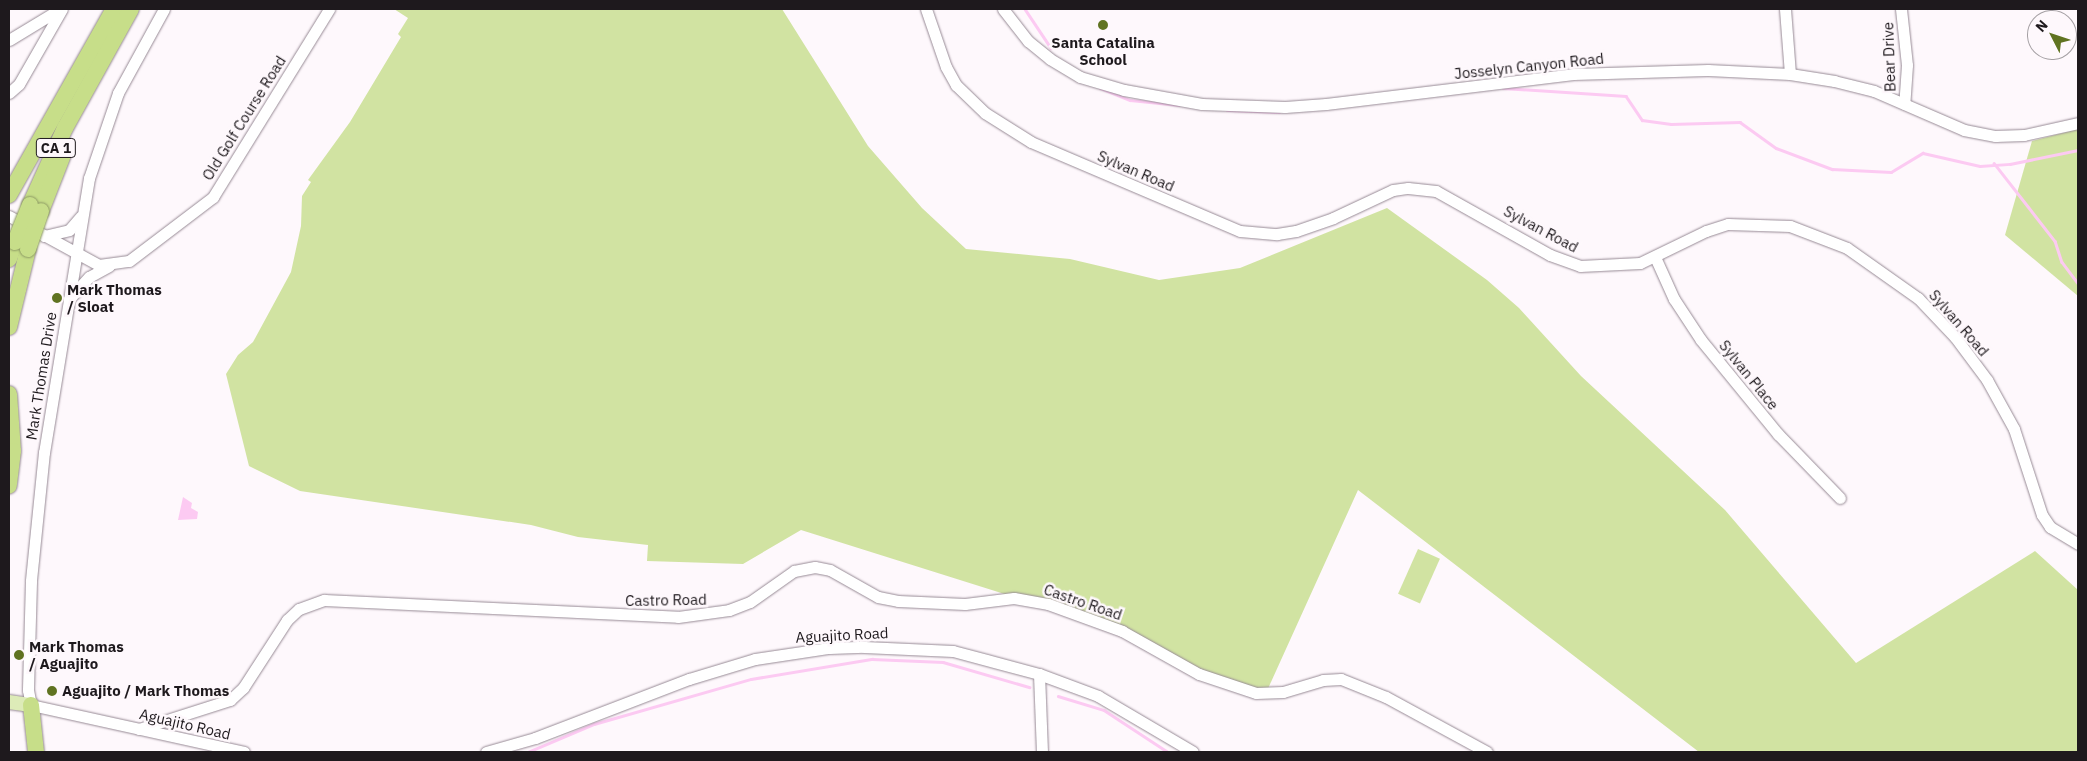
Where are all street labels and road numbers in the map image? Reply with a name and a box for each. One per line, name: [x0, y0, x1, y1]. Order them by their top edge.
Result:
street label: Bear Drive: [1879, 22, 1899, 92]
street label: Josselyn Canyon Road: [1453, 49, 1605, 83]
street label: Old Golf Course Road: [198, 52, 290, 184]
road number: CA 1: [35, 136, 77, 160]
street label: Sylvan Road: [1095, 147, 1177, 195]
street label: Sylvan Road: [1501, 202, 1581, 256]
street label: Sylvan Road: [1925, 286, 1993, 360]
street label: Mark Thomas Drive: [22, 311, 60, 441]
street label: Sylvan Place: [1715, 337, 1783, 413]
street label: Castro Road: [1041, 580, 1125, 624]
street label: Castro Road: [625, 590, 707, 610]
street label: Aguajito Road: [795, 624, 889, 646]
street label: Aguajito Road: [138, 705, 232, 743]

